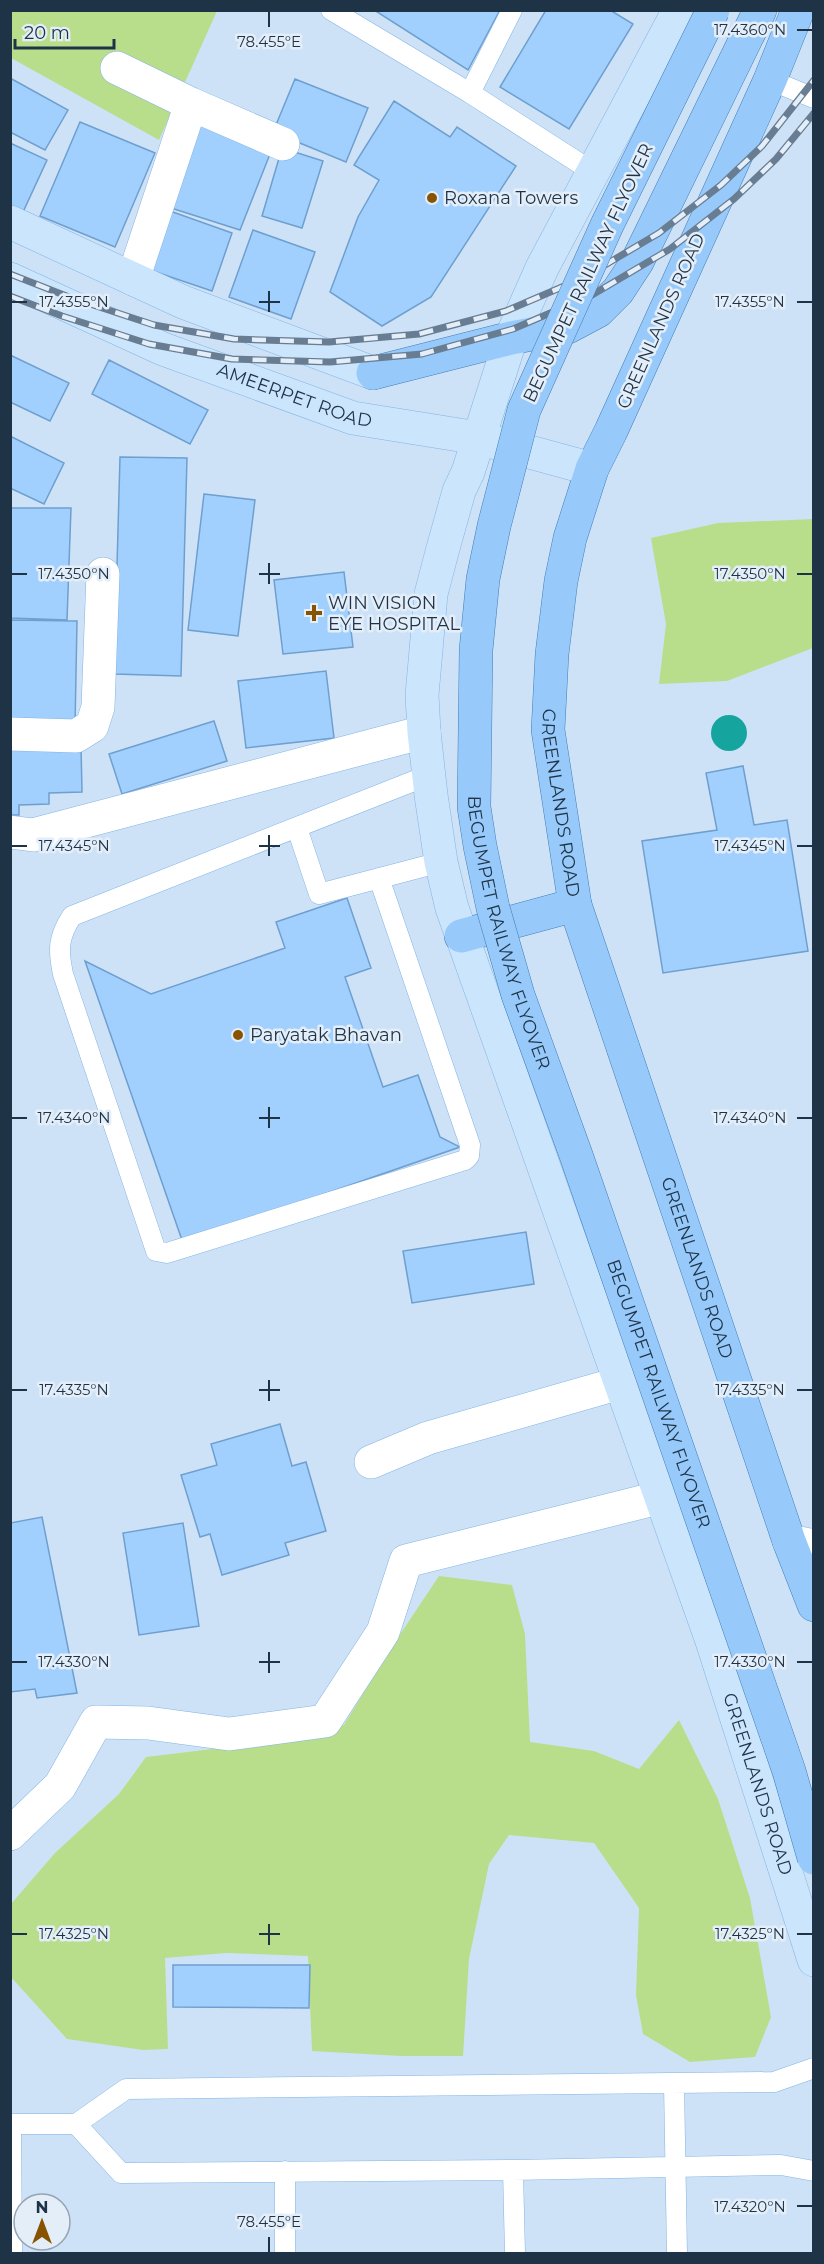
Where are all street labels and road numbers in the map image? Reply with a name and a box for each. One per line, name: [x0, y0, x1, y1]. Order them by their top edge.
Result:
street label: BEGUMPET RAILWAY FLYOVER: [518, 140, 658, 406]
street label: GREENLANDS ROAD: [612, 230, 710, 412]
street label: AMEERPET ROAD: [214, 359, 374, 432]
street label: GREENLANDS ROAD: [537, 708, 585, 899]
street label: BEGUMPET RAILWAY FLYOVER: [463, 796, 555, 1073]
street label: GREENLANDS ROAD: [656, 1174, 738, 1361]
street label: BEGUMPET RAILWAY FLYOVER: [602, 1256, 715, 1531]
street label: GREENLANDS ROAD: [718, 1690, 797, 1878]

